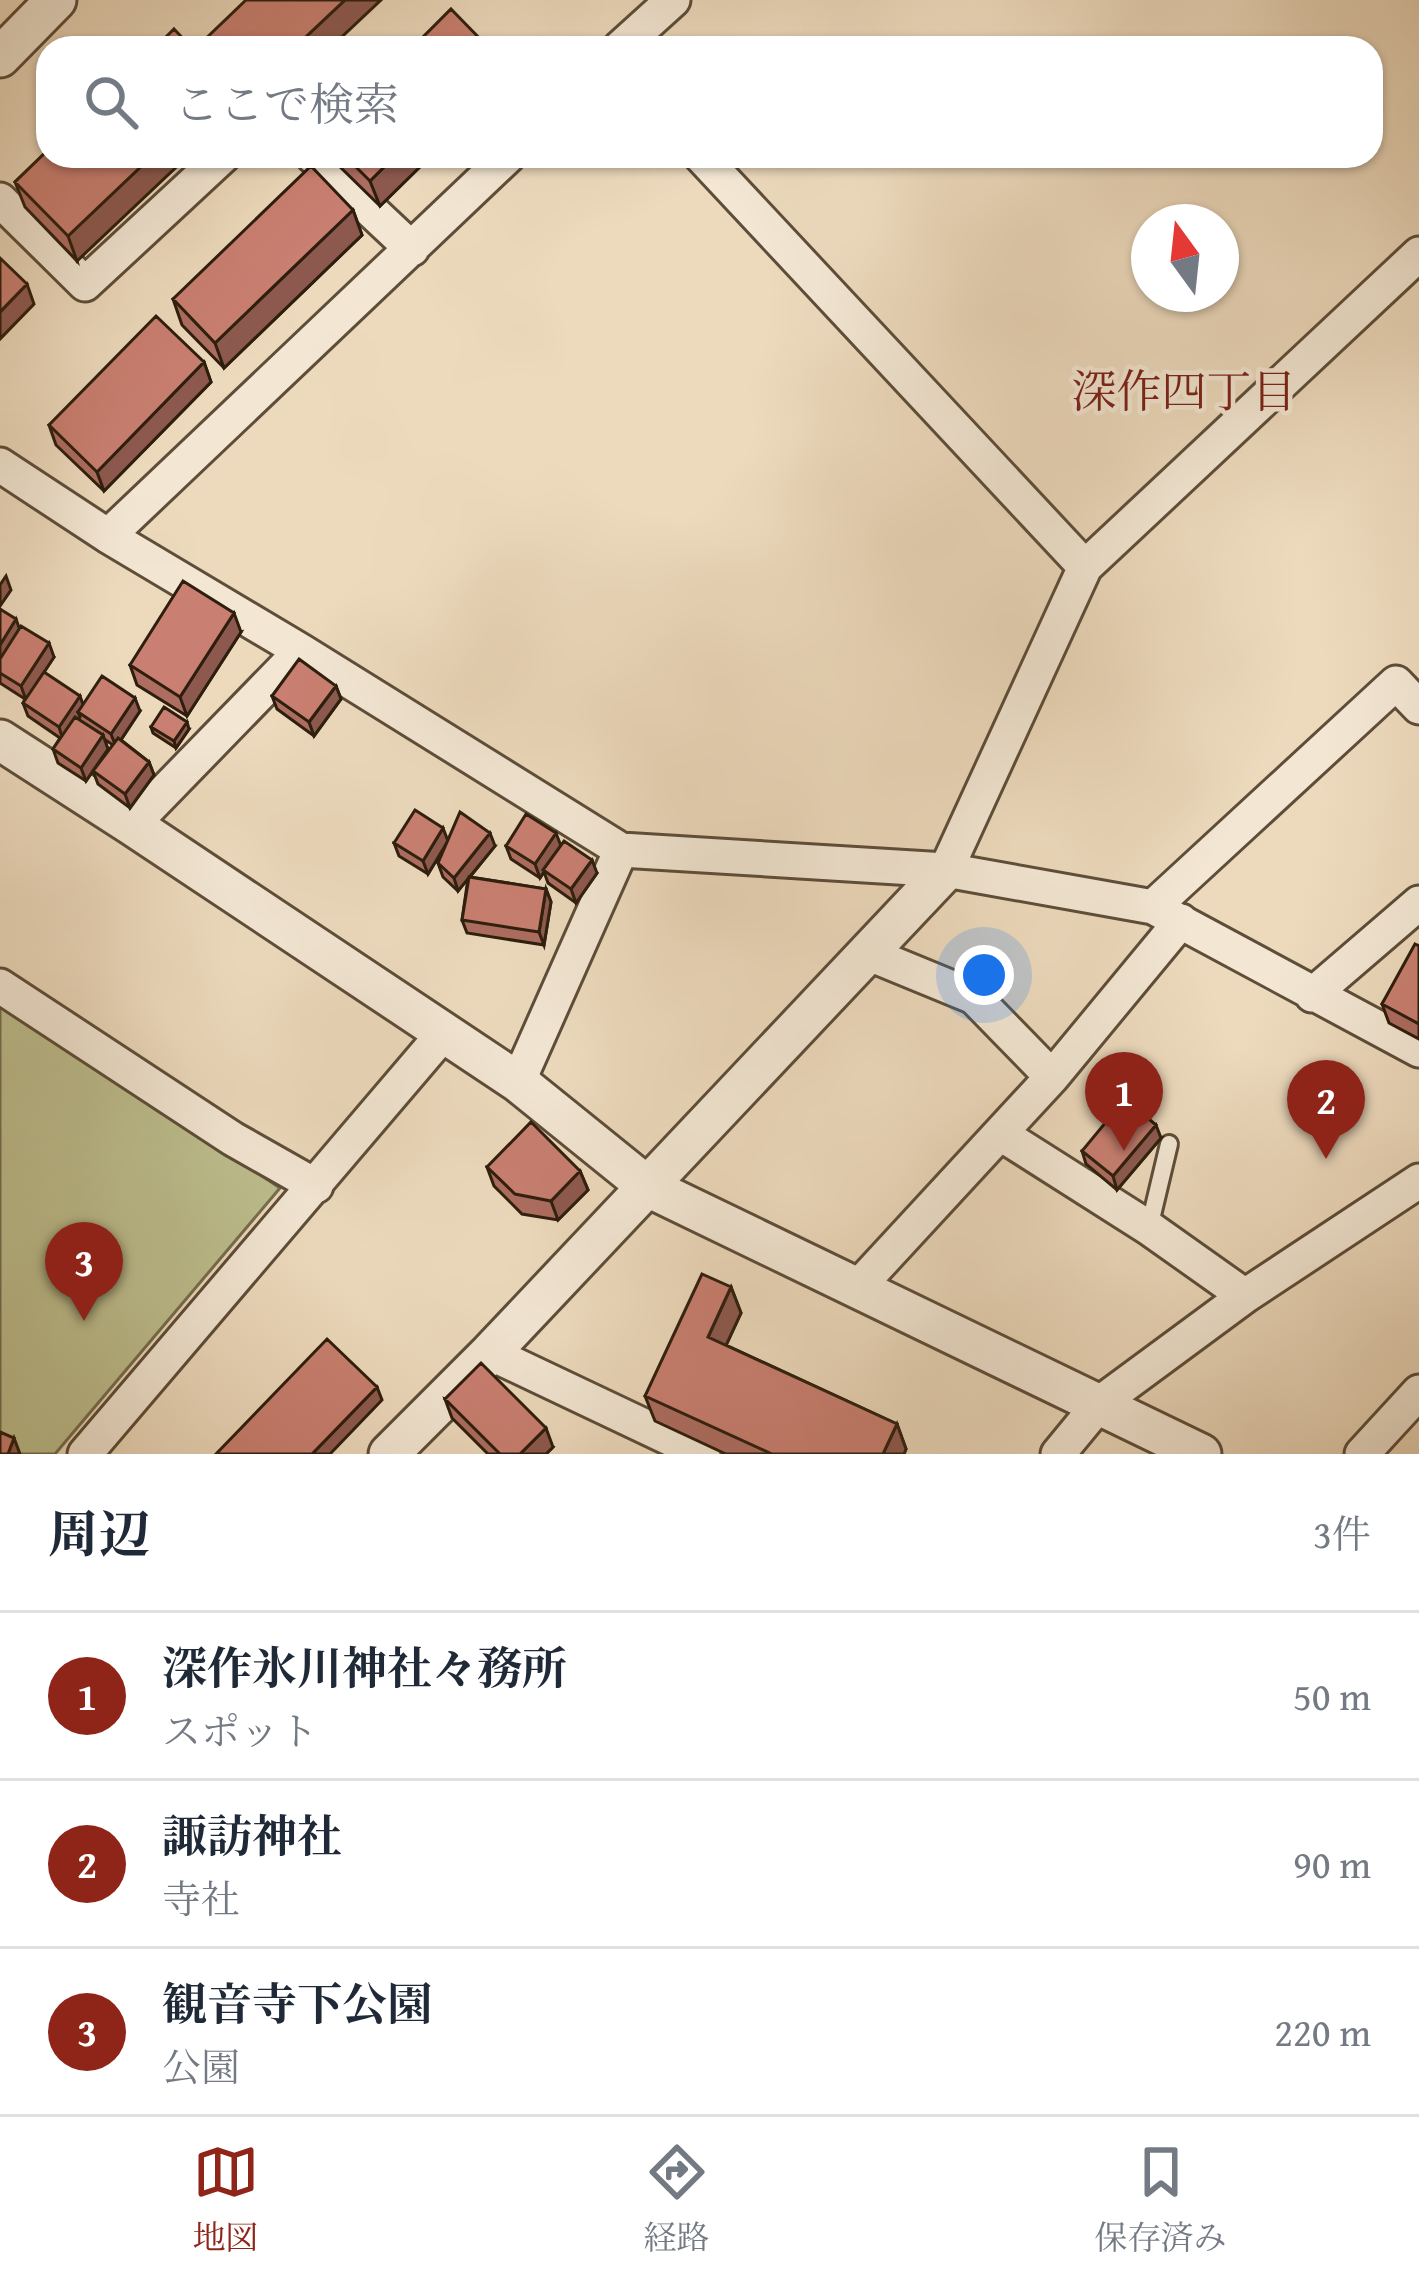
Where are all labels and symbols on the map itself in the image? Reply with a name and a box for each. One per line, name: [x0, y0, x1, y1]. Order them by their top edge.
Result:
north arrow: [1131, 204, 1239, 312]
district label: 深作四丁目: [1071, 358, 1297, 423]
your location: [954, 945, 1014, 1005]
pin: 1: [1085, 1052, 1163, 1151]
pin: 2: [1287, 1060, 1365, 1159]
pin: 3: [45, 1222, 123, 1321]

